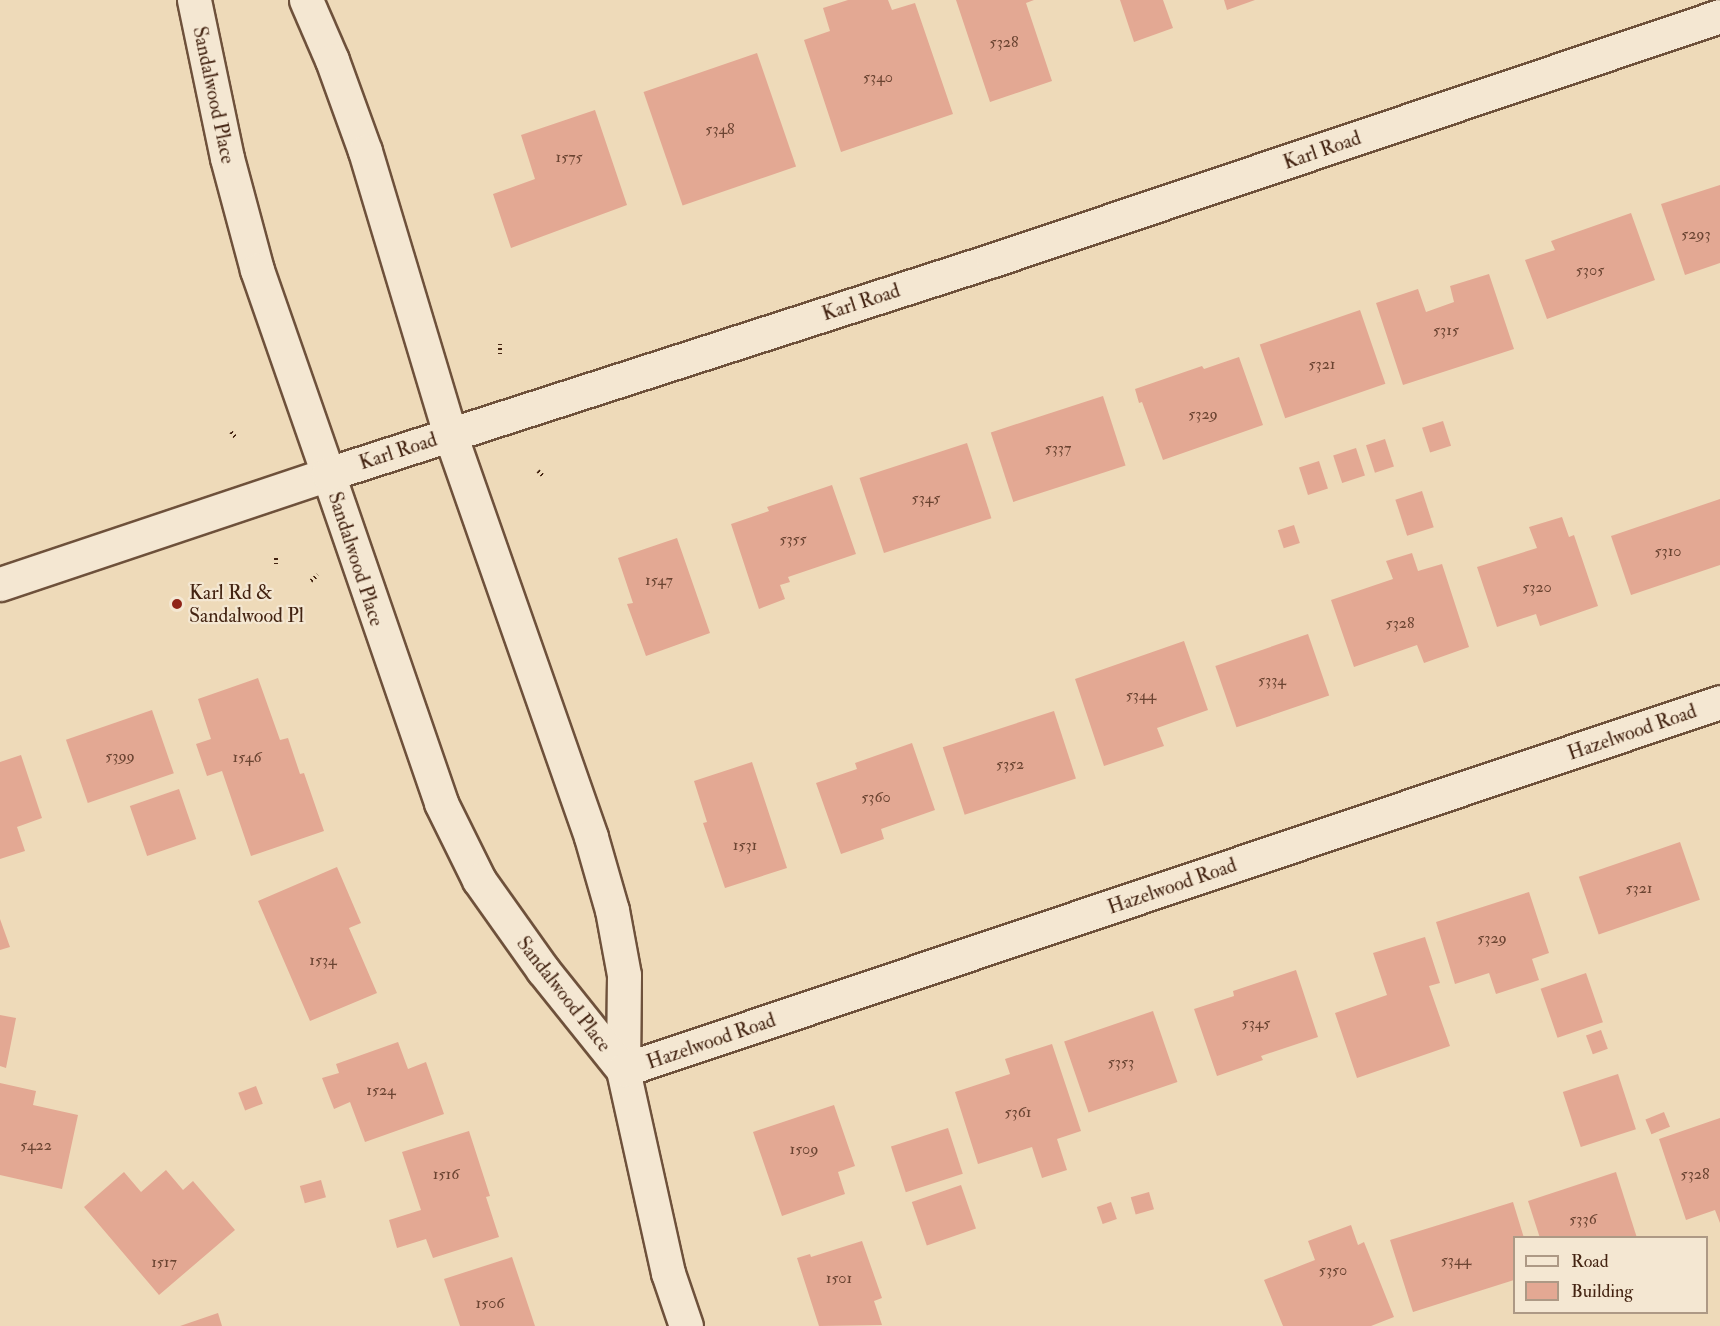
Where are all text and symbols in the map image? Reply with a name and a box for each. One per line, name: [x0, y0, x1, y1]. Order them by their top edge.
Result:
street label: Sandalwood Place: [188, 24, 240, 166]
house number: 5328: [990, 32, 1018, 52]
house number: 5340: [863, 67, 893, 87]
house number: 5348: [705, 119, 735, 139]
street label: Karl Road: [1280, 126, 1364, 174]
house number: 1575: [555, 147, 583, 167]
house number: 5293: [1681, 224, 1711, 244]
house number: 5305: [1576, 260, 1604, 280]
street label: Karl Road: [819, 278, 903, 326]
house number: 5315: [1433, 320, 1459, 340]
house number: 5321: [1309, 354, 1335, 374]
house number: 5329: [1188, 404, 1218, 424]
street label: Karl Road: [356, 427, 440, 475]
house number: 5337: [1045, 438, 1071, 458]
house number: 5345: [912, 488, 940, 508]
street label: Sandalwood Place: [323, 489, 389, 629]
house number: 5355: [779, 529, 807, 549]
house number: 5310: [1655, 541, 1681, 561]
house number: 1547: [645, 570, 673, 590]
house number: 5320: [1522, 577, 1552, 597]
place label: Karl Rd & Sandalwood Pl: [189, 580, 304, 627]
marker: Karl Rd & Sandalwood Pl: [170, 597, 184, 611]
house number: 5328: [1386, 613, 1414, 633]
house number: 5334: [1258, 670, 1286, 690]
house number: 5344: [1126, 685, 1156, 705]
street label: Hazelwood Road: [1564, 699, 1700, 765]
house number: 5399: [105, 746, 135, 766]
house number: 1546: [233, 747, 261, 767]
house number: 5352: [996, 754, 1024, 774]
house number: 5360: [861, 787, 891, 807]
house number: 1531: [733, 835, 757, 855]
street label: Hazelwood Road: [1104, 853, 1240, 919]
house number: 5321: [1626, 878, 1652, 898]
house number: 5329: [1477, 928, 1507, 948]
street label: Sandalwood Place: [512, 932, 616, 1056]
house number: 1534: [309, 950, 337, 970]
street label: Hazelwood Road: [643, 1008, 779, 1074]
house number: 5345: [1242, 1013, 1270, 1033]
house number: 5353: [1108, 1052, 1134, 1072]
house number: 1524: [366, 1080, 396, 1100]
house number: 5361: [1005, 1102, 1031, 1122]
house number: 5422: [20, 1135, 52, 1155]
house number: 1509: [790, 1139, 818, 1159]
house number: 1516: [433, 1164, 459, 1184]
house number: 5328: [1681, 1164, 1709, 1184]
house number: 5336: [1569, 1209, 1597, 1229]
legend: [1513, 1236, 1708, 1314]
house number: 5344: [1441, 1250, 1471, 1270]
text: Road: [1571, 1250, 1609, 1273]
house number: 1517: [151, 1252, 177, 1272]
house number: 5350: [1319, 1260, 1347, 1280]
house number: 1501: [826, 1268, 852, 1288]
text: Building: [1571, 1280, 1633, 1303]
house number: 1506: [476, 1293, 504, 1313]

